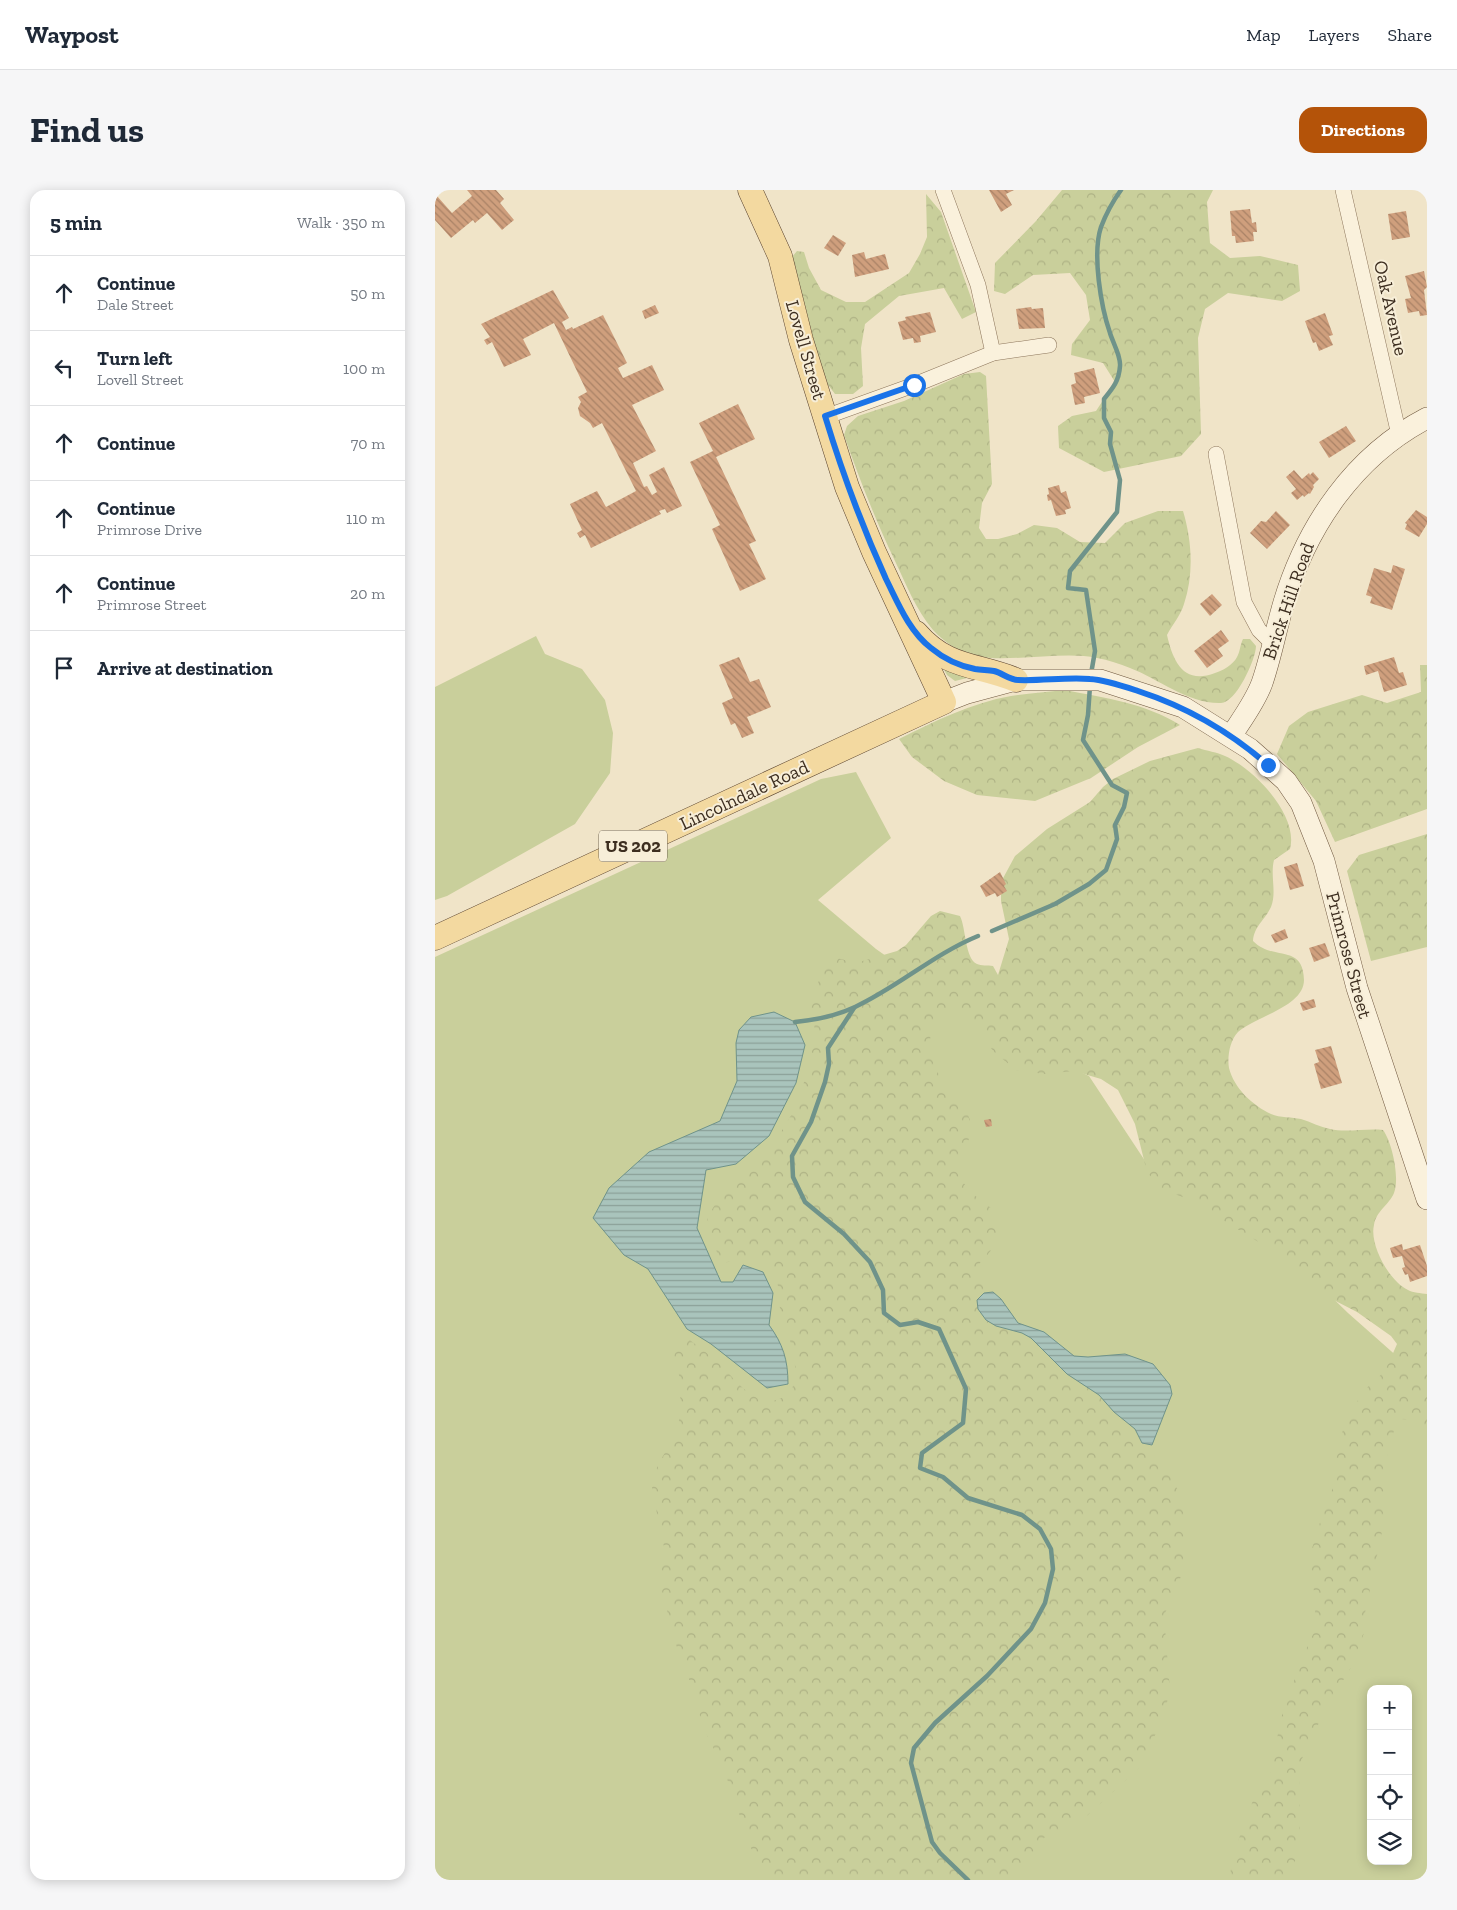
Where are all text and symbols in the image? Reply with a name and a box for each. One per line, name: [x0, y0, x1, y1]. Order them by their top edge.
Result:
text: Waypost: [25, 20, 119, 49]
text: Map: [1246, 24, 1281, 46]
text: Layers: [1309, 24, 1360, 46]
text: Share: [1388, 24, 1432, 46]
button: Directions: [1299, 107, 1427, 153]
text: Find us: [30, 109, 144, 151]
text: 5 min: [50, 210, 102, 235]
text: Walk · 350 m: [297, 213, 385, 232]
street label: Oak Avenue: [1369, 258, 1413, 358]
text: Continue: [97, 272, 175, 295]
icon: ahead: [50, 279, 78, 307]
text: 50 m: [350, 284, 385, 303]
text: Dale Street: [97, 295, 174, 314]
street label: Lovell Street: [781, 298, 831, 402]
text: Turn left: [97, 347, 172, 370]
icon: left: [50, 354, 78, 382]
text: 100 m: [343, 359, 385, 378]
text: Lovell Street: [97, 370, 183, 389]
route start: [903, 374, 926, 397]
icon: ahead: [50, 429, 78, 457]
text: Continue: [97, 432, 175, 455]
text: 70 m: [351, 434, 385, 453]
text: Continue: [97, 497, 175, 520]
icon: ahead: [50, 504, 78, 532]
text: 110 m: [346, 509, 385, 528]
text: Primrose Drive: [97, 520, 202, 539]
street label: Brick Hill Road: [1257, 539, 1319, 663]
text: Continue: [97, 572, 175, 595]
icon: ahead: [50, 579, 78, 607]
text: 20 m: [350, 584, 385, 603]
text: Primrose Street: [97, 595, 206, 614]
icon: arrive: [50, 654, 78, 682]
text: Arrive at destination: [97, 657, 273, 680]
route end: [1257, 754, 1280, 777]
street label: Lincolndale Road: [676, 755, 813, 835]
road number: US 202: [599, 830, 667, 861]
street label: Primrose Street: [1321, 889, 1377, 1021]
map controls: [1367, 1685, 1412, 1865]
button: +: [1367, 1685, 1412, 1730]
button: −: [1367, 1730, 1412, 1775]
button: locate: [1367, 1775, 1412, 1820]
button: layers: [1367, 1820, 1412, 1865]

